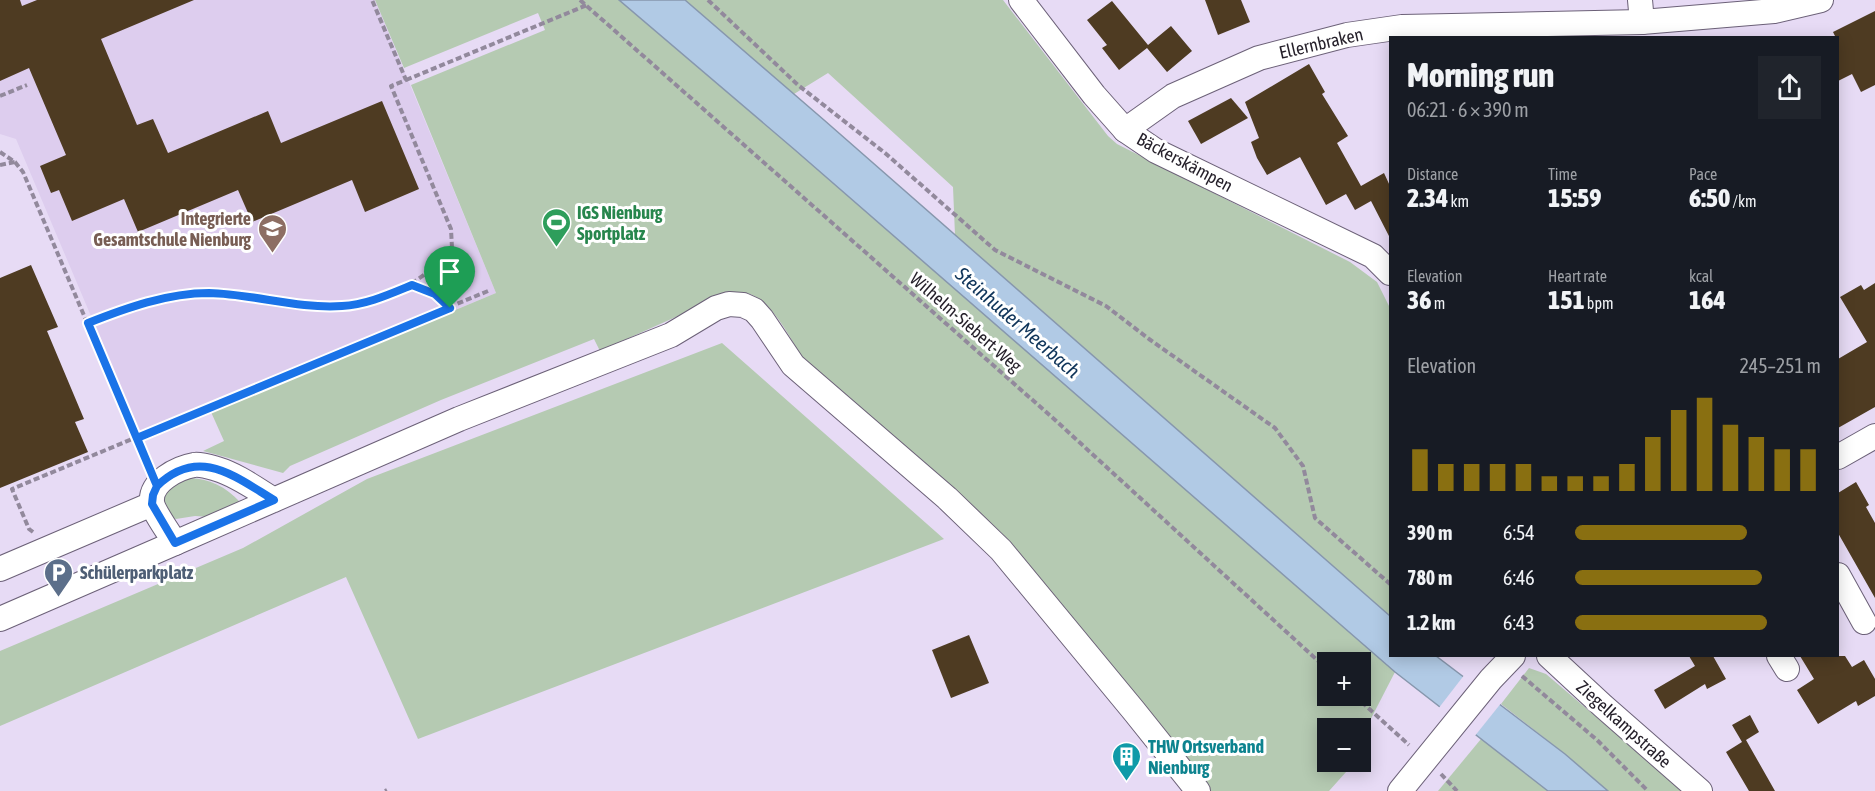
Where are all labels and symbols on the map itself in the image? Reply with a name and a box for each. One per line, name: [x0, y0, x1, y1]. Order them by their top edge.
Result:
street label: Ellernbraken: [1277, 23, 1365, 63]
street label: Bäckerskämpen: [1133, 128, 1237, 196]
place label: IGS Nienburg Sportplatz: [577, 202, 663, 244]
sports icon: IGS Nienburg Sportplatz: [540, 206, 572, 248]
place label: Integrierte Gesamtschule Nienburg: [93, 208, 251, 250]
school or university icon: Integrierte Gesamtschule Nienburg: [256, 212, 288, 254]
pin: [424, 246, 475, 308]
water label: Steinhuder Meerbach: [951, 261, 1085, 382]
street label: Wilhelm-Siebert-Weg: [906, 268, 1026, 376]
parking icon: Schülerparkplatz: [43, 556, 75, 598]
place label: Schülerparkplatz: [80, 562, 194, 583]
street label: Ziegelkampstraße: [1572, 676, 1676, 772]
place label: THW Ortsverband Nienburg: [1148, 736, 1264, 778]
building icon: THW Ortsverband Nienburg: [1111, 740, 1143, 782]

